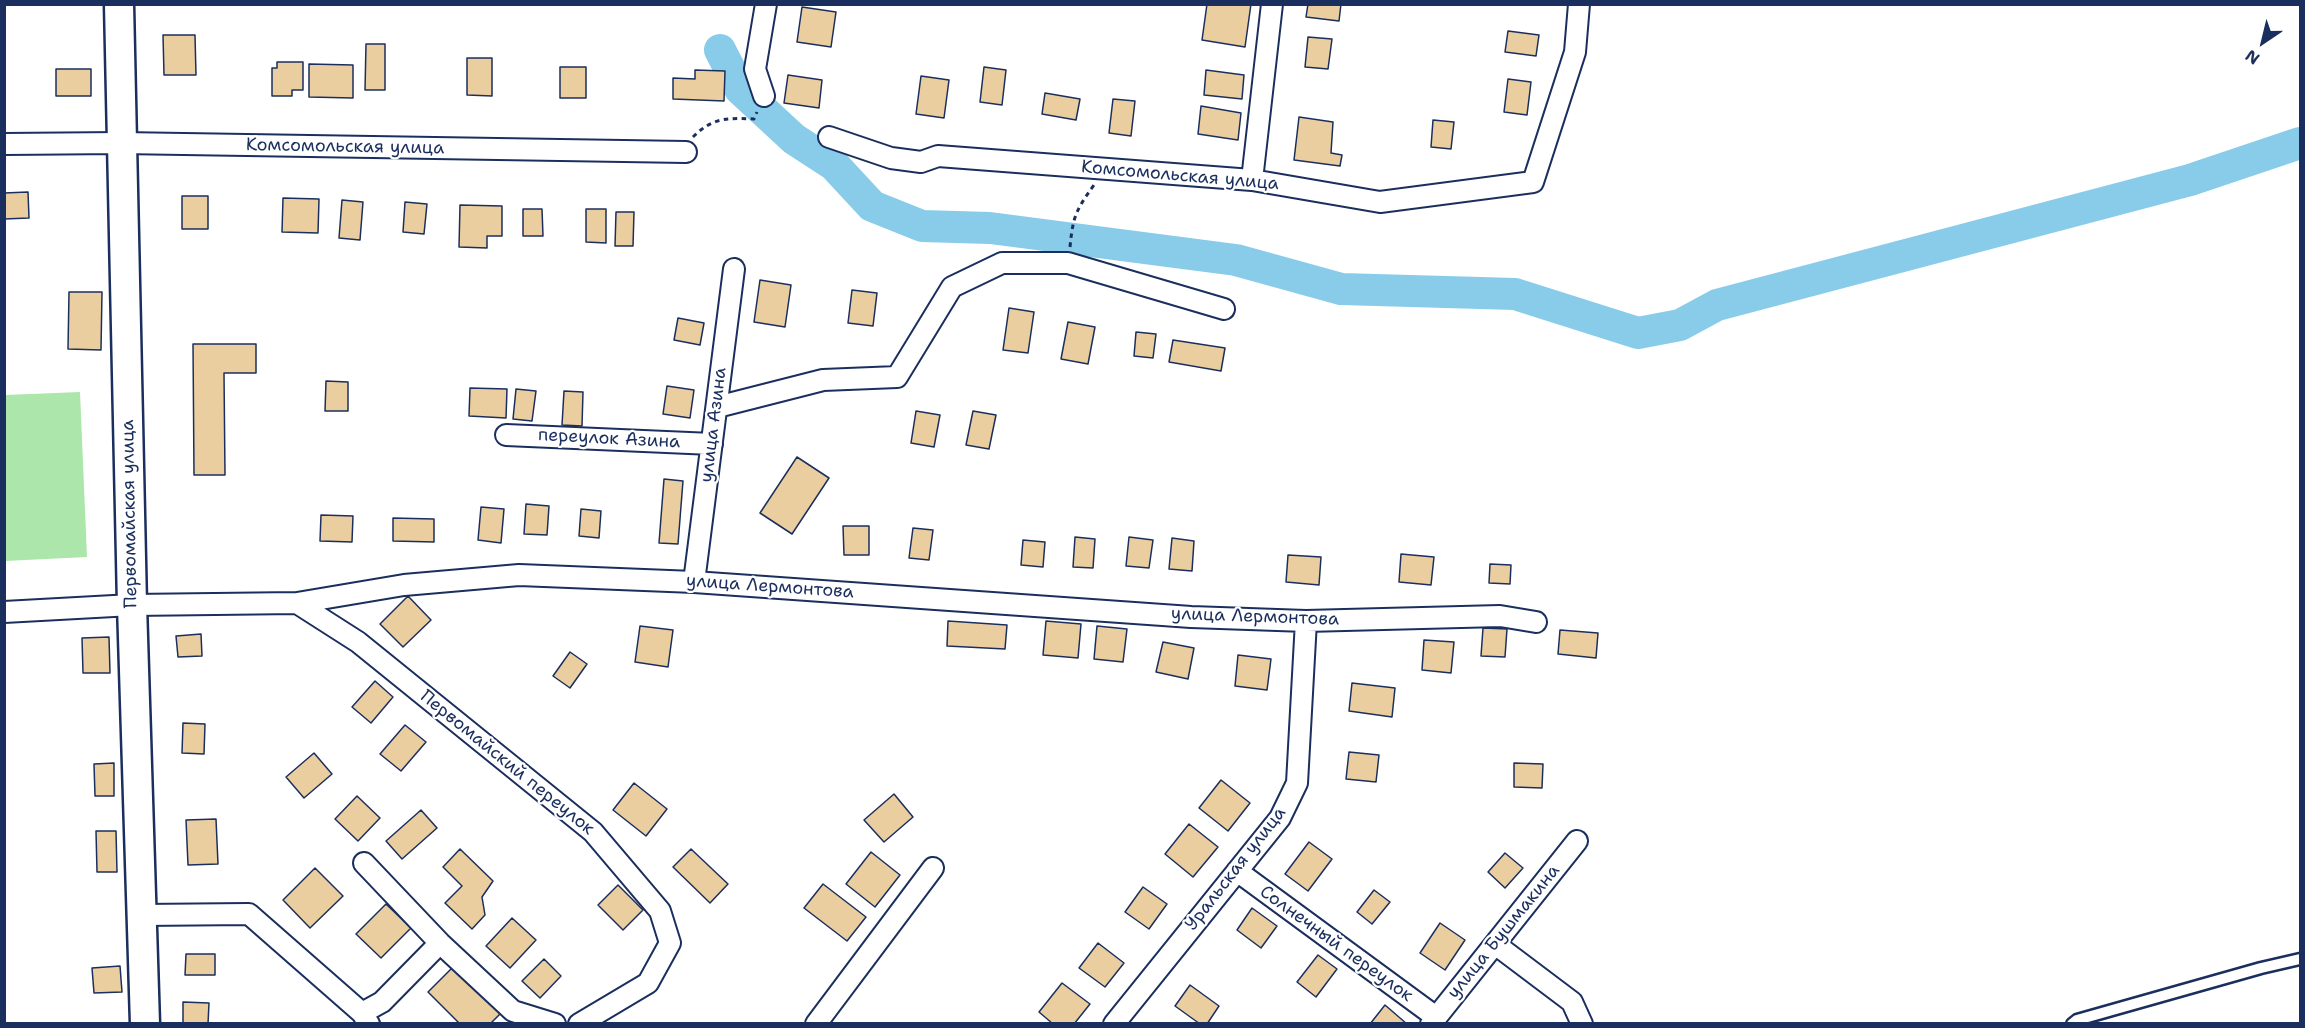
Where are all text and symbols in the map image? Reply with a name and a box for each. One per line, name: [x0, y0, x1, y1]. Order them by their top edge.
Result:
north arrow: [2233, 12, 2293, 72]
text: N: [2241, 45, 2264, 69]
street label: Комсомольская улица: [246, 134, 444, 160]
street label: Комсомольская улица: [1080, 157, 1280, 195]
street label: улица Азина: [696, 366, 732, 484]
street label: Первомайская улица: [118, 419, 142, 609]
street label: переулок Азина: [537, 424, 681, 454]
street label: улица Лермонтова: [685, 570, 855, 604]
street label: улица Лермонтова: [1171, 603, 1339, 631]
street label: Первомайский переулок: [415, 686, 599, 840]
street label: Уральская улица: [1181, 803, 1291, 935]
street label: улица Бушмакина: [1443, 861, 1565, 1003]
street label: Солнечный переулок: [1255, 881, 1417, 1007]

